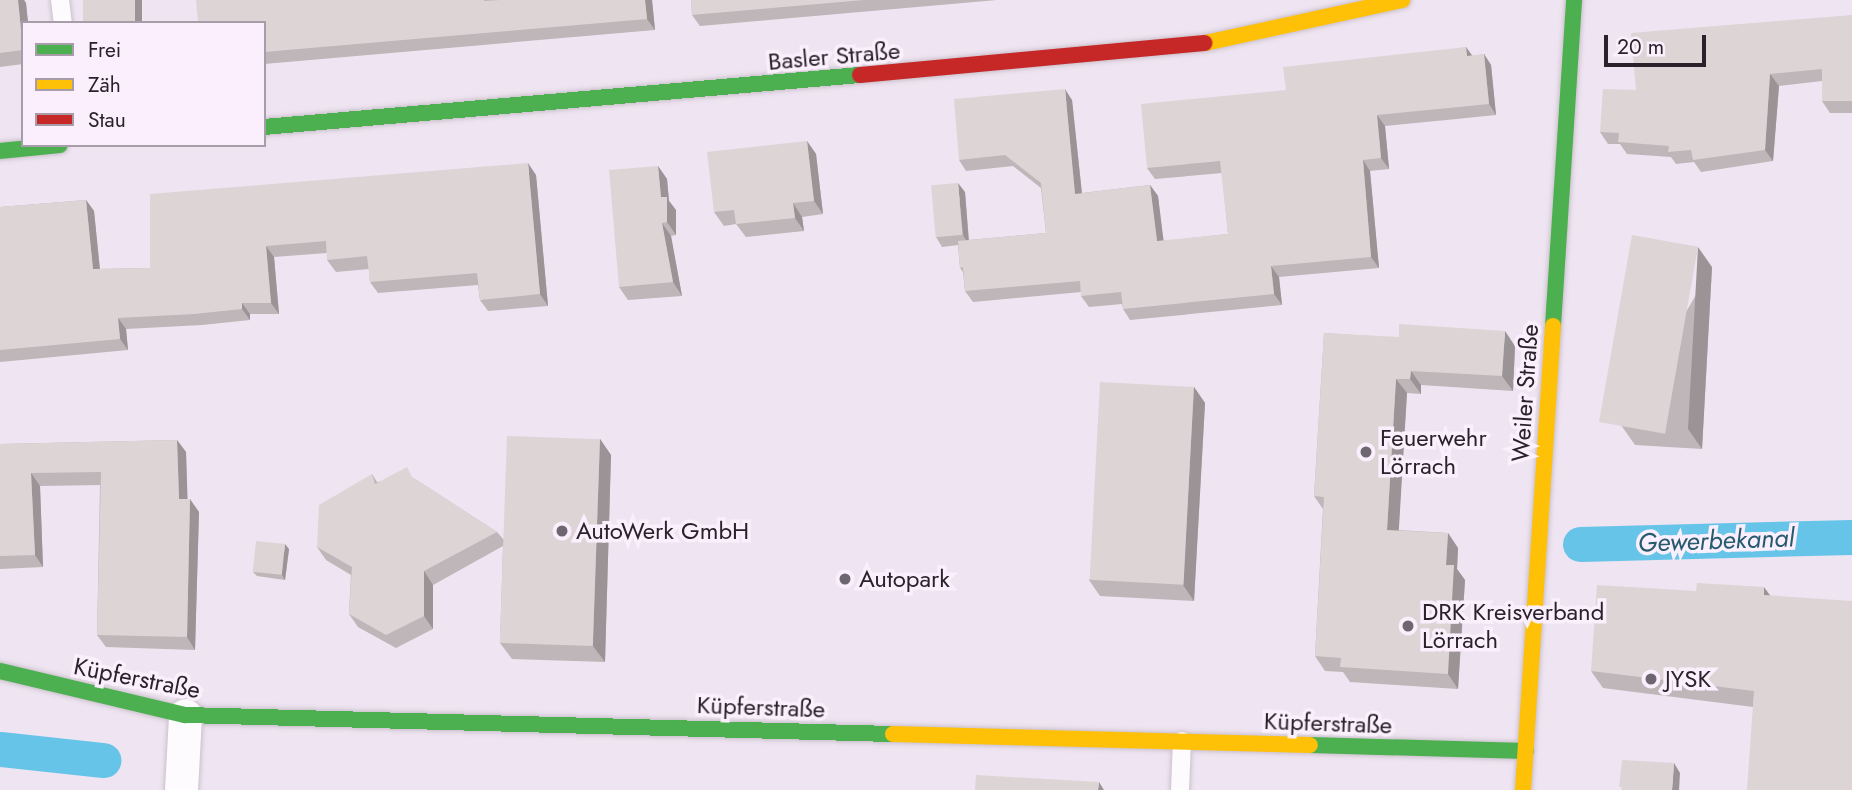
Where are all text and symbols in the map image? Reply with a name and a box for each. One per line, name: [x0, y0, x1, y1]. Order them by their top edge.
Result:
legend: [21, 21, 266, 147]
scale bar: [1607, 21, 1708, 65]
text: 20 m: [1617, 32, 1664, 62]
text: Frei: [88, 35, 121, 65]
street label: Basler Straße: [767, 36, 901, 76]
text: Zäh: [88, 70, 121, 100]
text: Stau: [88, 105, 126, 135]
street label: Weiler Straße: [1506, 323, 1544, 463]
place label: Feuerwehr Lörrach: [1380, 424, 1487, 480]
marker: Feuerwehr Lörrach: [1358, 444, 1374, 460]
place label: AutoWerk GmbH: [576, 517, 749, 545]
marker: AutoWerk GmbH: [554, 523, 570, 539]
water label: Gewerbekanal: [1637, 523, 1795, 559]
place label: Autopark: [859, 565, 950, 593]
marker: Autopark: [837, 571, 853, 587]
place label: DRK Kreisverband Lörrach: [1422, 598, 1604, 654]
marker: DRK Kreisverband Lörrach: [1400, 618, 1416, 634]
street label: Küpferstraße: [71, 652, 203, 704]
place label: JYSK: [1665, 665, 1711, 693]
marker: JYSK: [1643, 671, 1659, 687]
street label: Küpferstraße: [696, 690, 826, 724]
street label: Küpferstraße: [1263, 706, 1393, 740]

